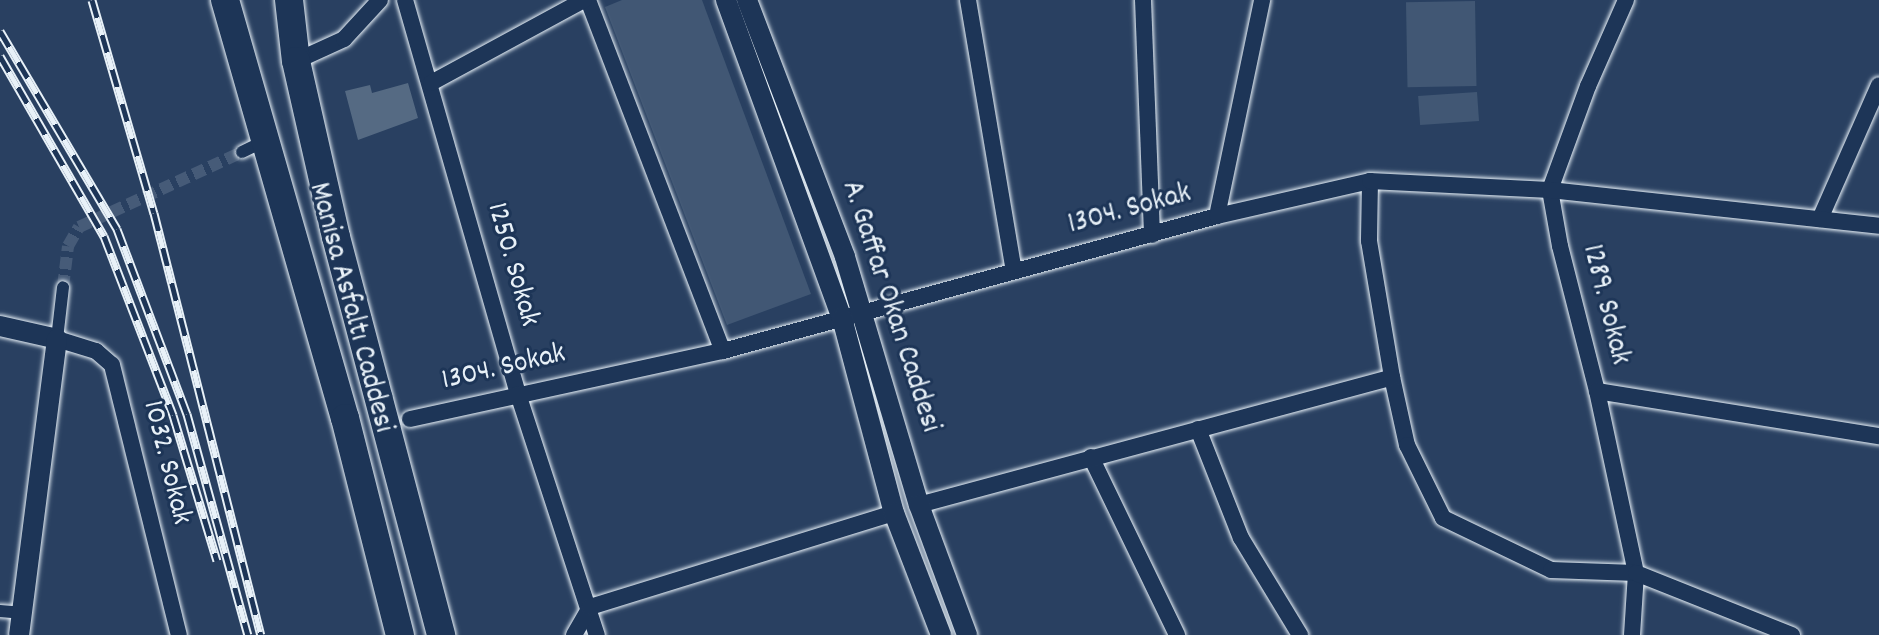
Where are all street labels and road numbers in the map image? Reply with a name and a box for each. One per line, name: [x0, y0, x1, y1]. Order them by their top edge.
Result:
street label: A. Gaffar Okan Caddesi: [831, 177, 947, 437]
street label: 1304. Sokak: [1065, 177, 1195, 245]
street label: Manisa Asfaltı Caddesi: [298, 179, 400, 437]
street label: 1250. Sokak: [476, 199, 546, 331]
street label: 1289. Sokak: [1572, 241, 1636, 369]
street label: 1304. Sokak: [439, 337, 569, 401]
street label: 1032. Sokak: [132, 397, 198, 529]

